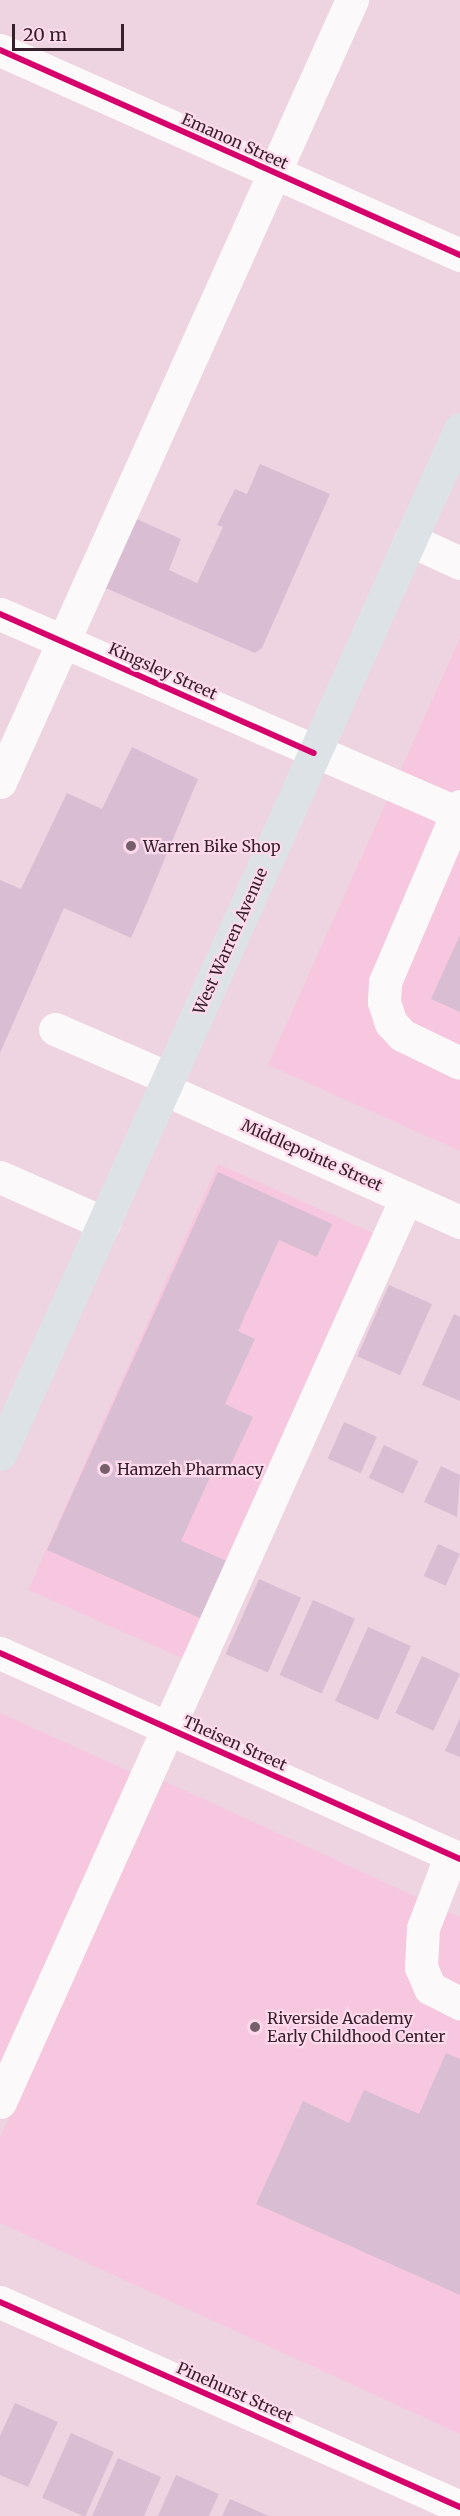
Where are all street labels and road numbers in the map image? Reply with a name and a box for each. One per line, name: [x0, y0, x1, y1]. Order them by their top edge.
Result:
street label: Emanon Street: [179, 109, 291, 173]
street label: Kingsley Street: [106, 639, 220, 703]
street label: West Warren Avenue: [189, 865, 271, 1017]
street label: Middlepointe Street: [238, 1115, 386, 1195]
street label: Theisen Street: [180, 1712, 290, 1774]
street label: Pinehurst Street: [174, 2358, 296, 2426]

